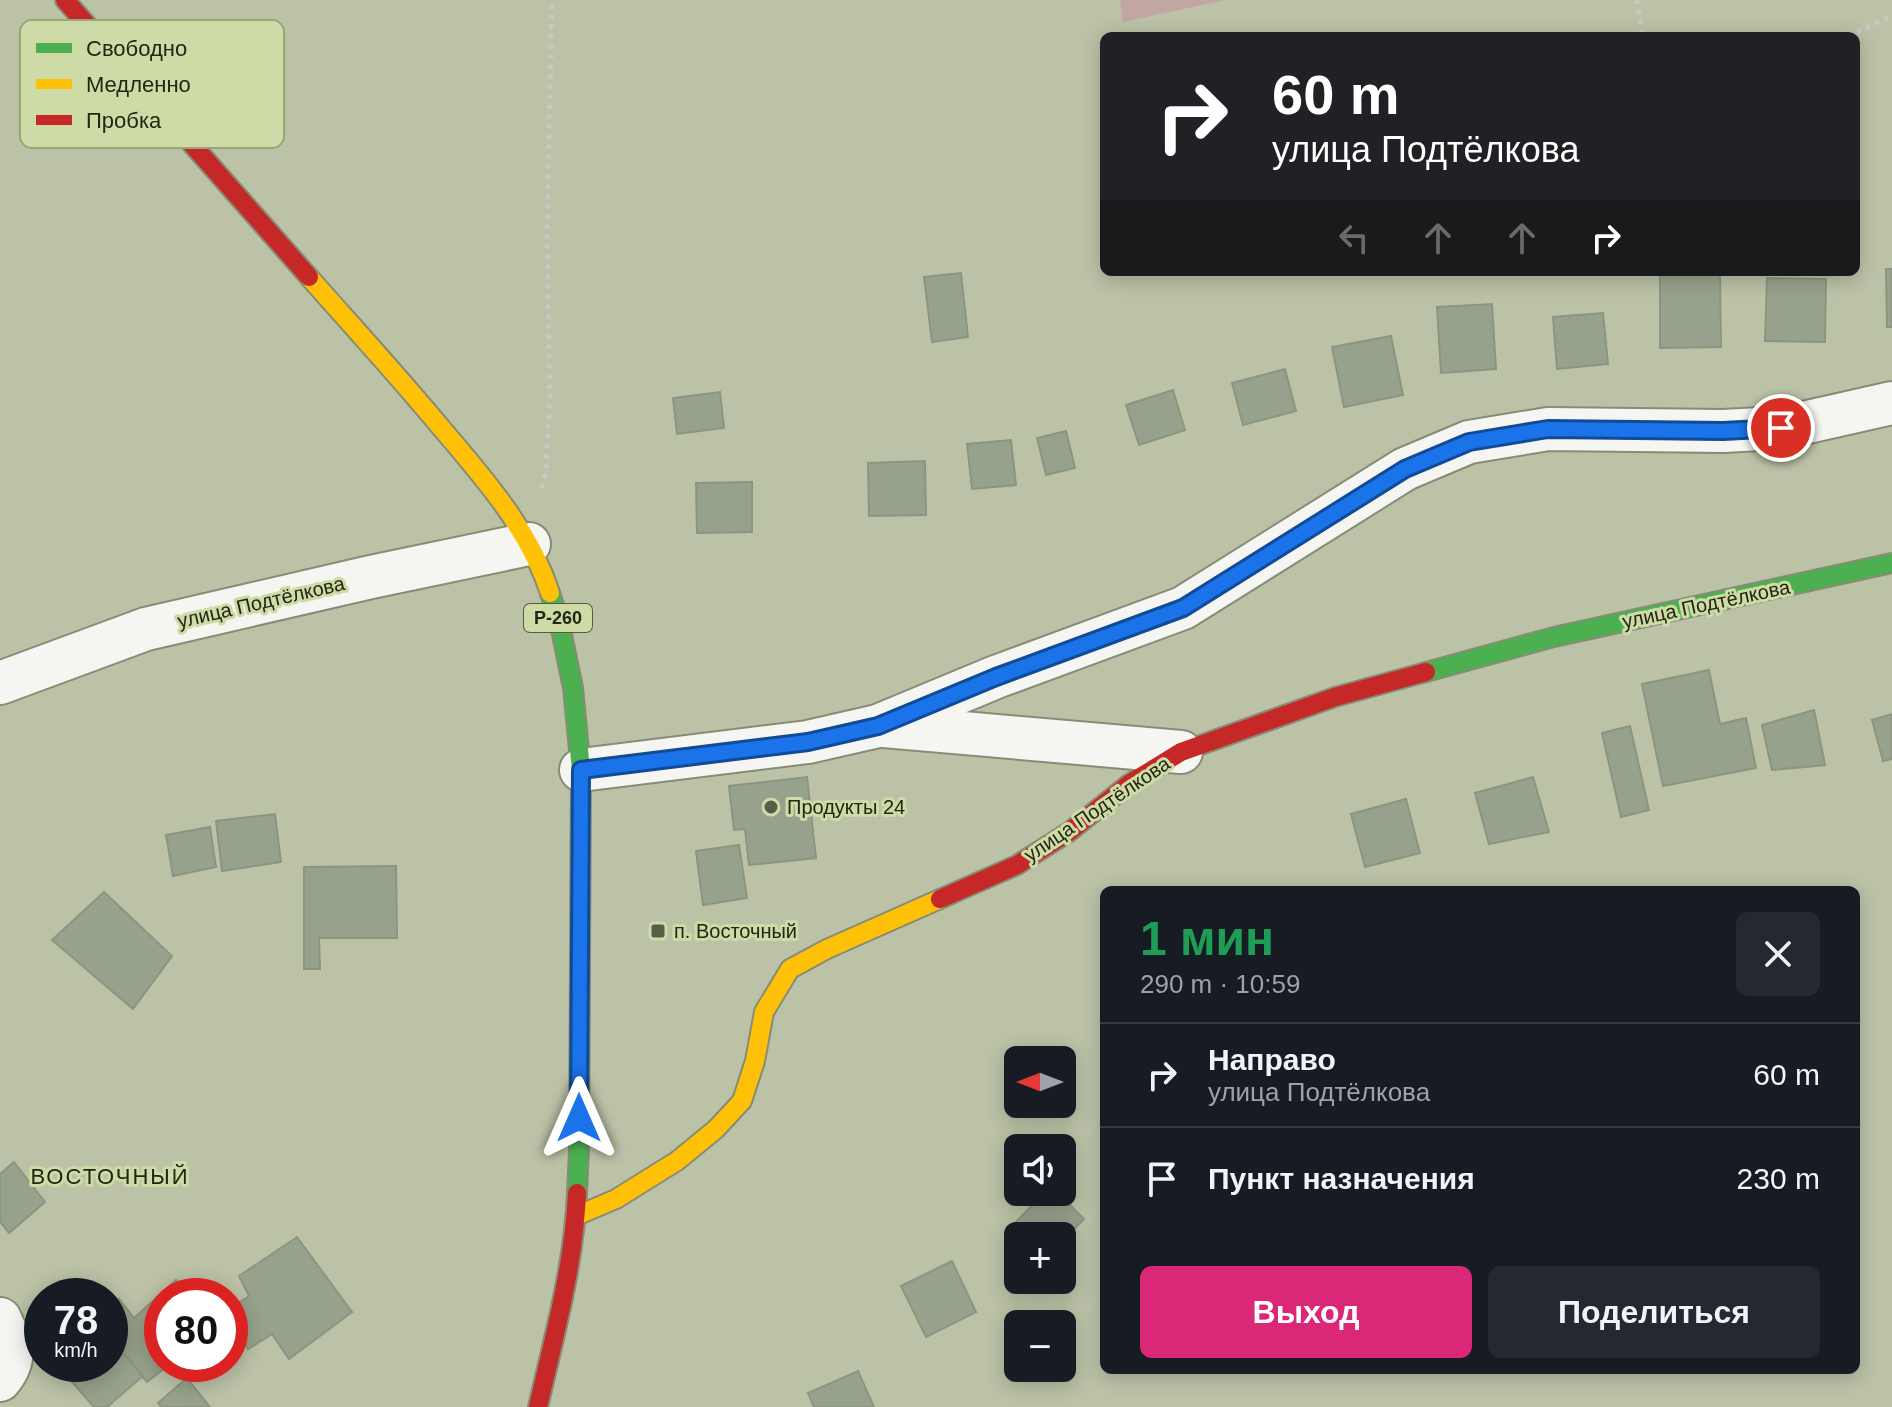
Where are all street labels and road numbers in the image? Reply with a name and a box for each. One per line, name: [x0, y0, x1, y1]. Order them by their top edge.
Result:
street label: улица Подтёлкова: [175, 572, 348, 632]
street label: улица Подтёлкова: [1620, 575, 1793, 633]
road number: Р-260: [524, 604, 592, 632]
street label: улица Подтёлкова: [1020, 752, 1175, 866]

